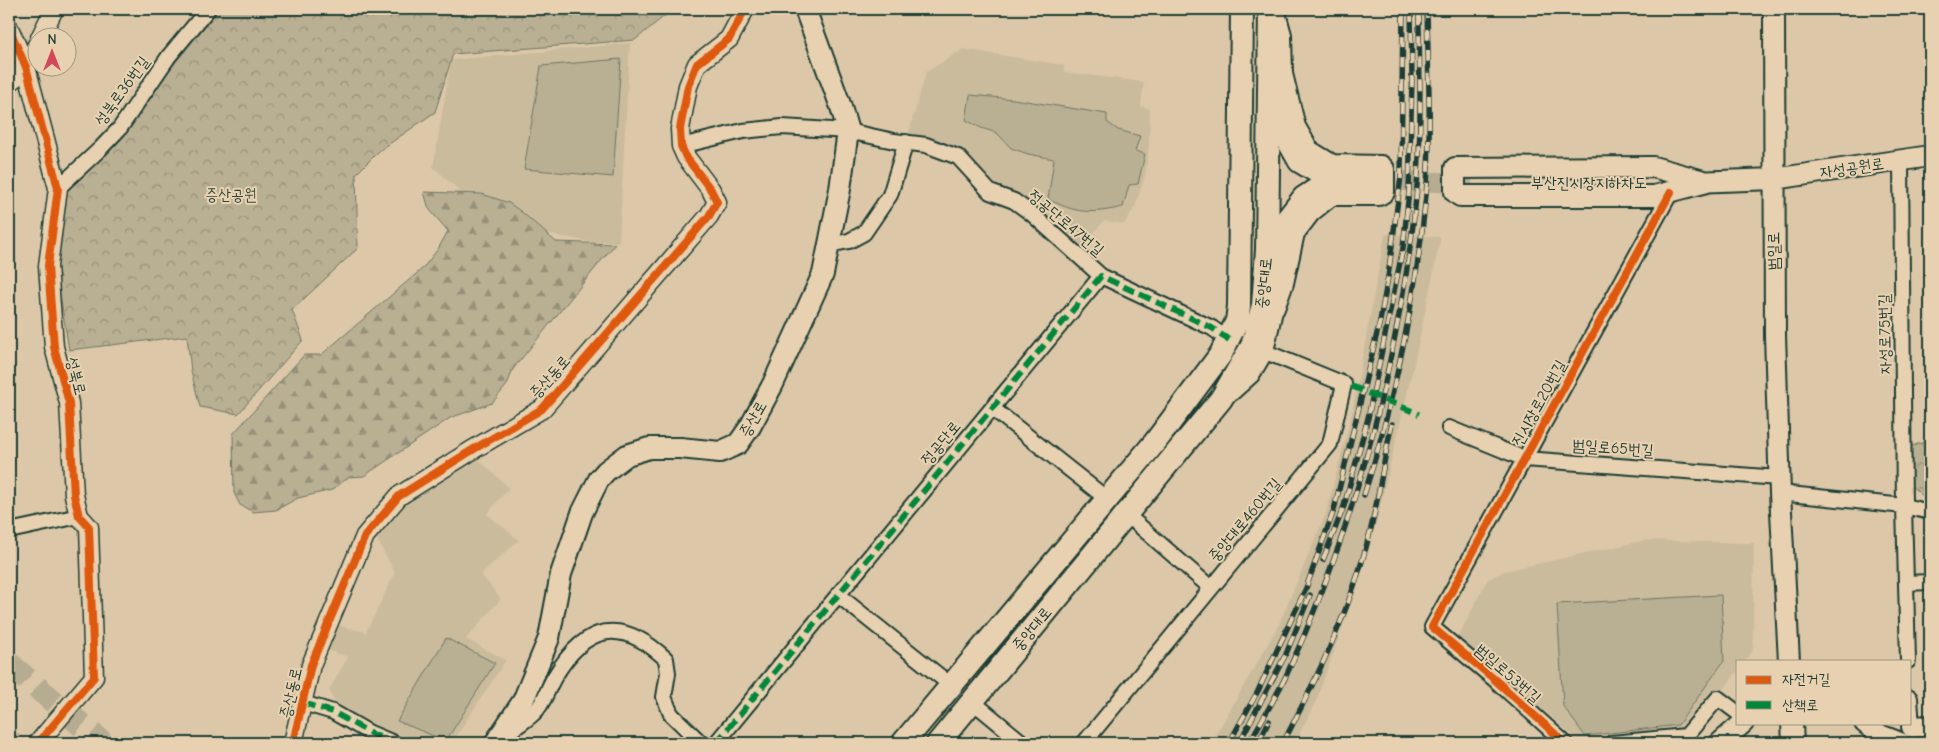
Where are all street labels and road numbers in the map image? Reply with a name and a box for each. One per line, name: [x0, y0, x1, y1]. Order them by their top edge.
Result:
street label: 성북로36번길: [91, 53, 153, 129]
street label: 자성공원로: [1819, 155, 1885, 181]
street label: 부산진시장지하차도: [1531, 174, 1647, 192]
street label: 정공단로47번길: [1025, 186, 1107, 260]
street label: 범일로: [1765, 232, 1783, 270]
street label: 중앙대로: [1252, 256, 1276, 310]
street label: 자성로75번길: [1875, 293, 1895, 374]
street label: 증산동로: [526, 352, 574, 402]
street label: 성북로: [63, 355, 89, 397]
street label: 진시장로20번길: [1508, 357, 1570, 449]
street label: 증산로: [736, 398, 770, 440]
street label: 정공단로: [918, 417, 964, 469]
street label: 범일로65번길: [1572, 436, 1655, 460]
street label: 중앙대로460번길: [1205, 475, 1285, 565]
street label: 중앙대로: [1009, 603, 1055, 655]
street label: 범일로53번길: [1471, 641, 1545, 707]
street label: 증산동로: [276, 666, 306, 720]

